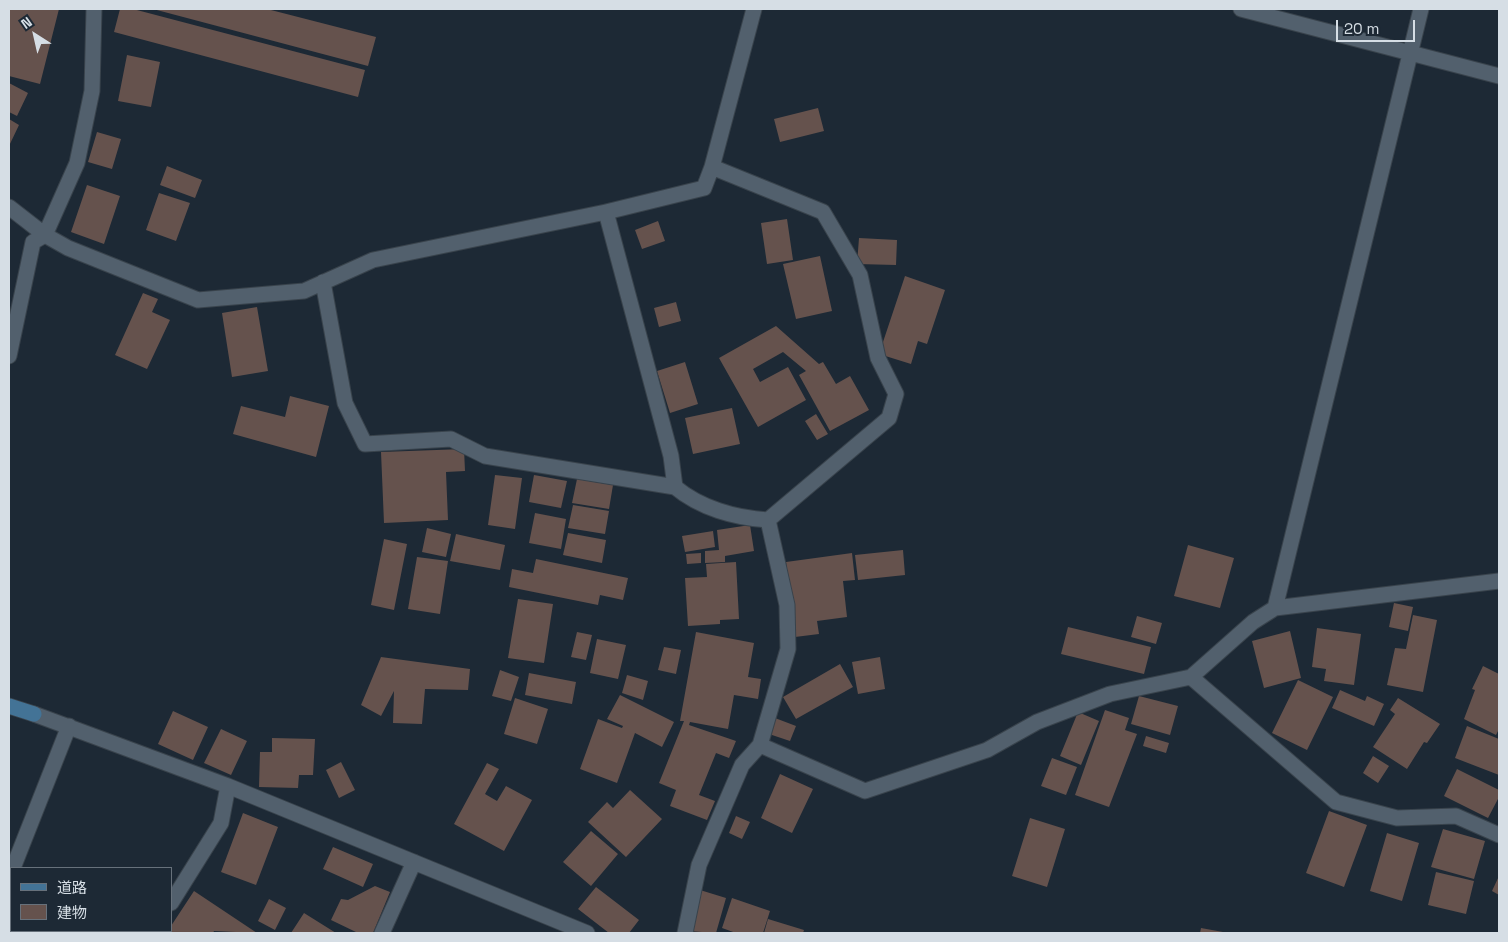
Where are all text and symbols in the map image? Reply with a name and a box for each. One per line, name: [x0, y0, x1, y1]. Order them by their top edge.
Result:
north arrow: [10, 10, 60, 60]
scale bar: [1338, 10, 1417, 42]
text: N: [17, 13, 35, 33]
text: 20 m: [1344, 19, 1379, 38]
legend: [10, 867, 172, 932]
text: 道路: [57, 878, 87, 897]
text: 建物: [57, 903, 87, 922]

